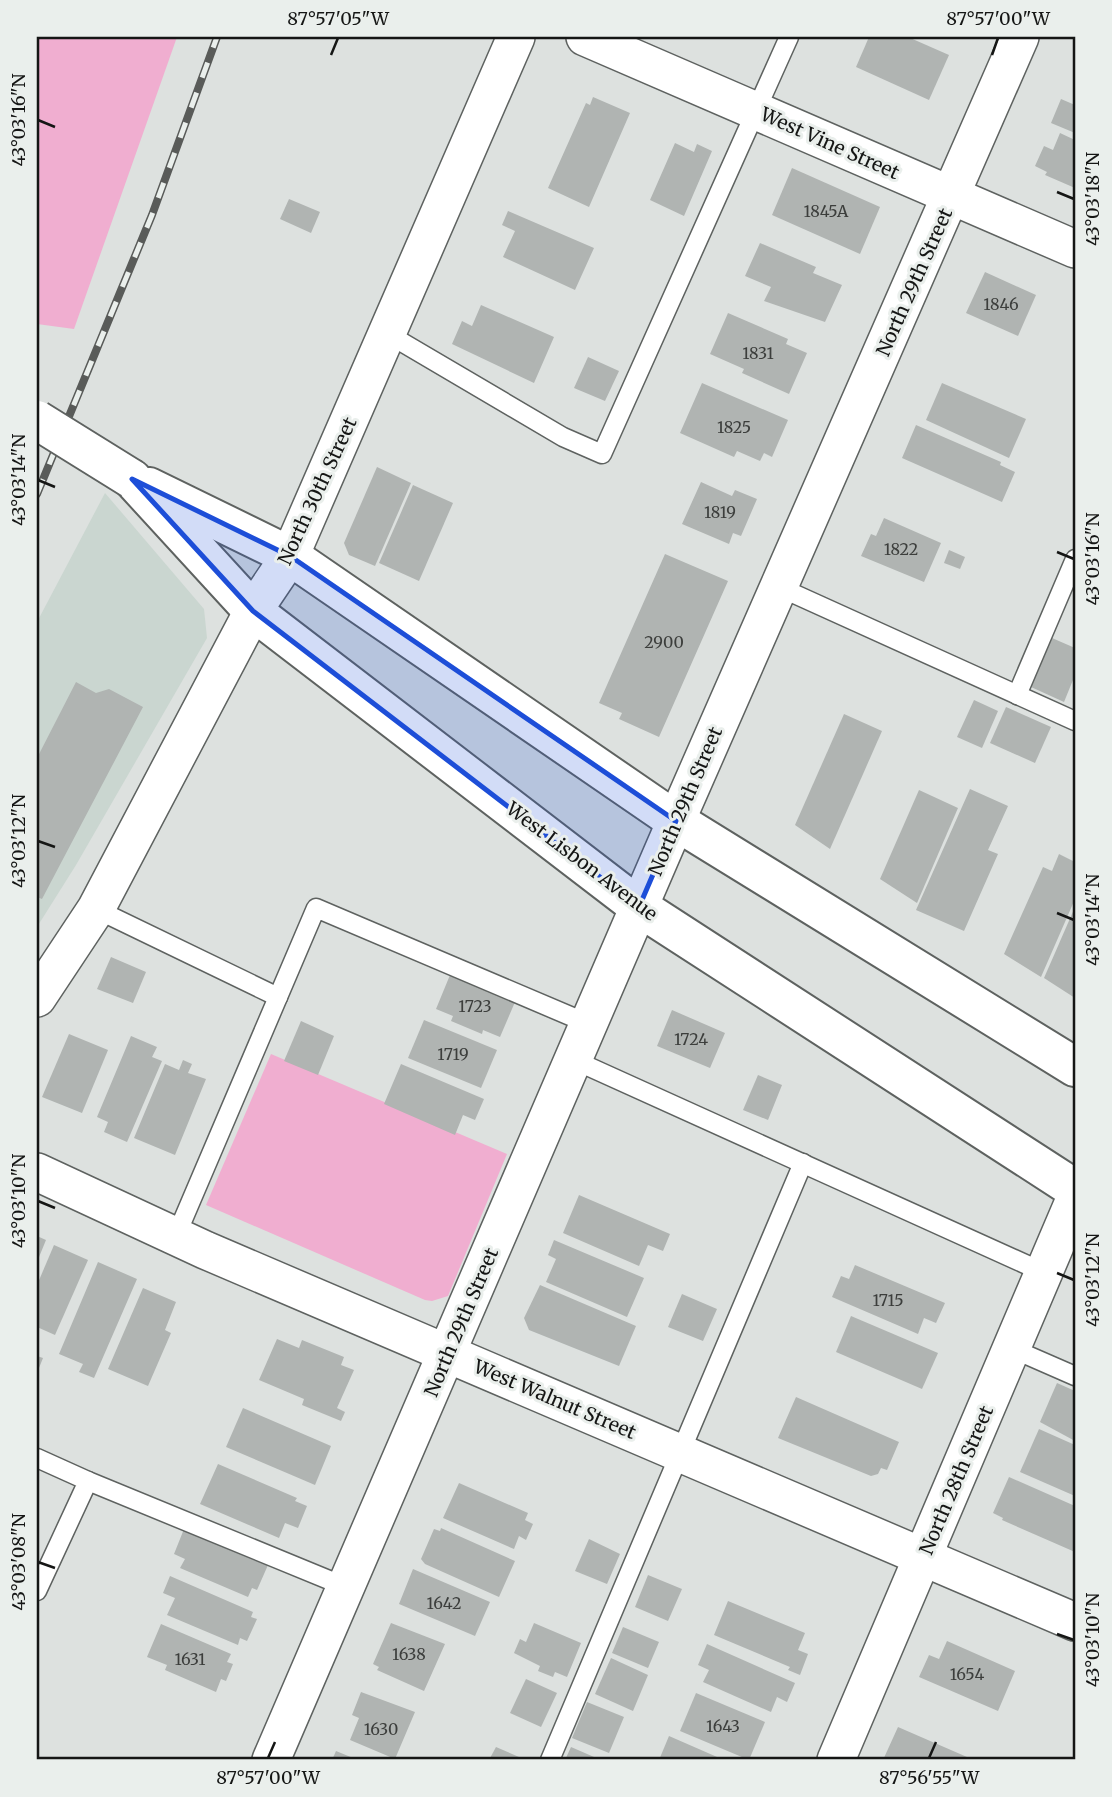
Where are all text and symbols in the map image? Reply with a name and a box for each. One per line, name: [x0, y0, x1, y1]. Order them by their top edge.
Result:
text: 87°57'05"W: [287, 7, 390, 30]
text: 87°57'00"W: [946, 7, 1051, 30]
text: 43°03'16"N: [7, 73, 30, 166]
street label: West Vine Street: [756, 101, 904, 185]
text: 43°03'18"N: [1081, 152, 1104, 246]
house number: 1845A: [804, 201, 849, 221]
street label: North 29th Street: [871, 204, 958, 360]
house number: 1846: [983, 294, 1019, 314]
house number: 1831: [742, 343, 774, 363]
street label: North 30th Street: [272, 413, 362, 569]
house number: 1825: [717, 417, 751, 437]
text: 43°03'14"N: [7, 434, 30, 526]
house number: 1819: [704, 502, 736, 522]
text: 43°03'16"N: [1081, 512, 1104, 605]
house number: 1822: [884, 539, 918, 559]
house number: 2900: [644, 632, 684, 652]
street label: North 29th Street: [643, 722, 727, 879]
text: 43°03'12"N: [7, 794, 30, 888]
street label: West Lisbon Avenue: [501, 796, 662, 926]
text: 43°03'14"N: [1081, 874, 1104, 966]
house number: 1723: [458, 996, 492, 1016]
house number: 1724: [674, 1029, 708, 1049]
house number: 1719: [437, 1044, 469, 1064]
text: 43°03'10"N: [7, 1154, 30, 1248]
text: 43°03'12"N: [1081, 1233, 1104, 1327]
street label: North 29th Street: [419, 1243, 503, 1400]
house number: 1715: [872, 1290, 904, 1310]
street label: West Walnut Street: [469, 1354, 640, 1444]
street label: North 28th Street: [914, 1401, 998, 1558]
text: 43°03'08"N: [7, 1513, 30, 1611]
house number: 1642: [427, 1593, 461, 1613]
text: 43°03'10"N: [1081, 1593, 1104, 1687]
house number: 1638: [392, 1644, 426, 1664]
house number: 1631: [175, 1649, 206, 1669]
house number: 1654: [950, 1664, 984, 1684]
house number: 1643: [706, 1716, 740, 1736]
house number: 1630: [364, 1719, 398, 1739]
text: 87°57'00"W: [216, 1766, 321, 1789]
text: 87°56'55"W: [879, 1766, 980, 1789]

